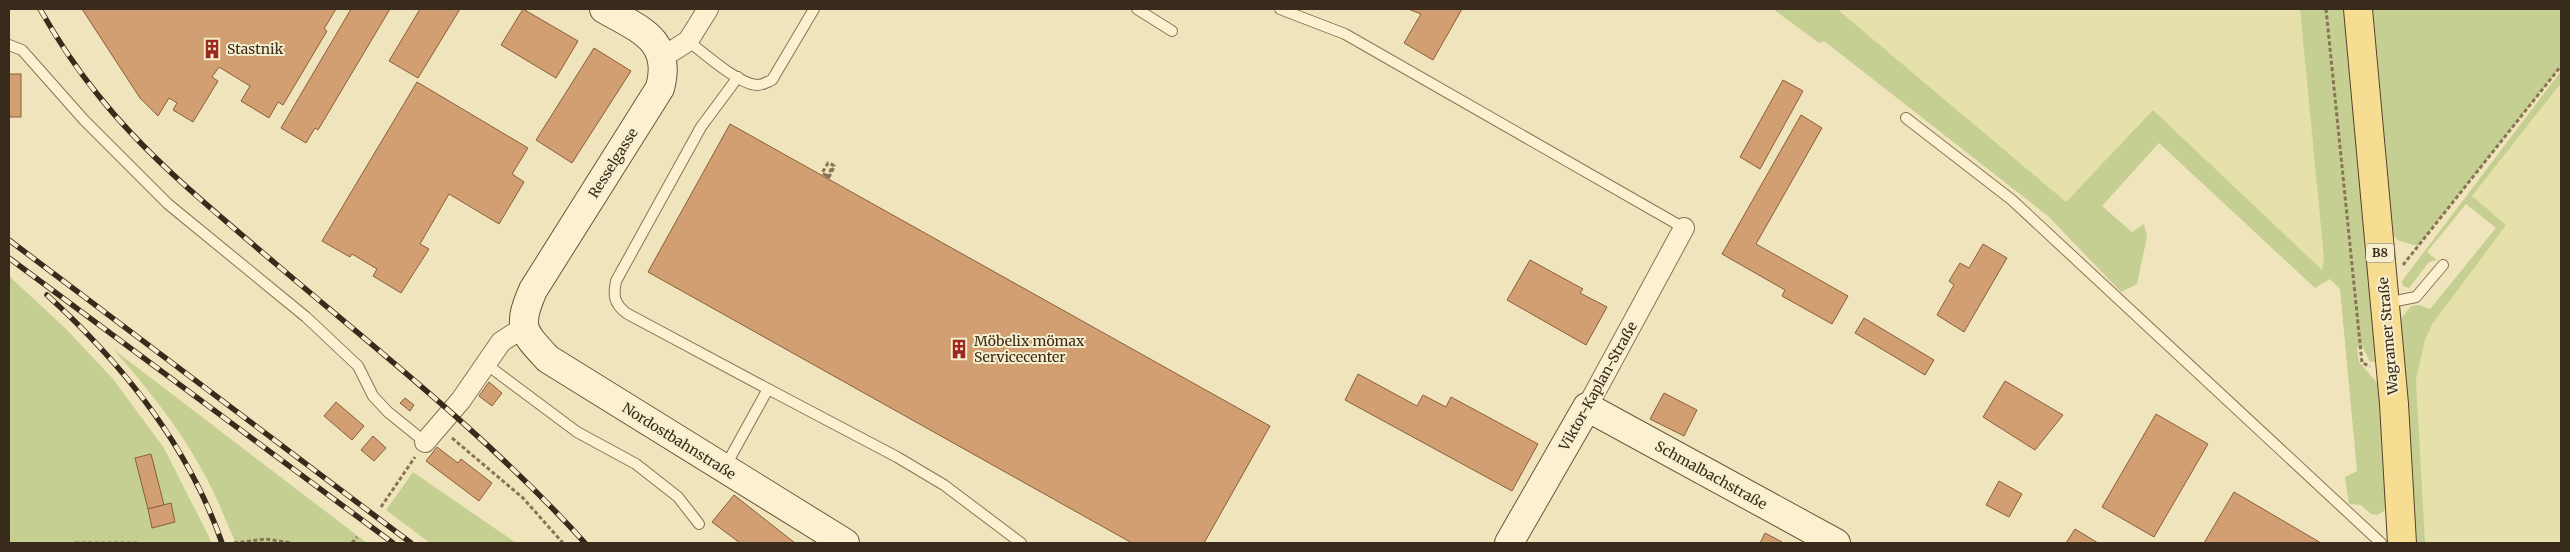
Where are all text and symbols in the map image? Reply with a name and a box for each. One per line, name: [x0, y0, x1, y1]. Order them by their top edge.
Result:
building icon: Stastnik: [201, 38, 223, 60]
place label: Stastnik: [227, 40, 284, 58]
street label: Resselgasse: [584, 125, 642, 201]
road number: B8: [2366, 244, 2394, 262]
street label: Wagramer Straße: [2374, 276, 2402, 397]
street label: Viktor-Kaplan-Straße: [1555, 318, 1641, 455]
place label: Möbelix mömax Servicecenter: [974, 332, 1085, 366]
building icon: Möbelix mömax Servicecenter: [948, 338, 970, 360]
street label: Nordostbahnstraße: [619, 399, 739, 483]
street label: Schmalbachstraße: [1652, 437, 1770, 513]

